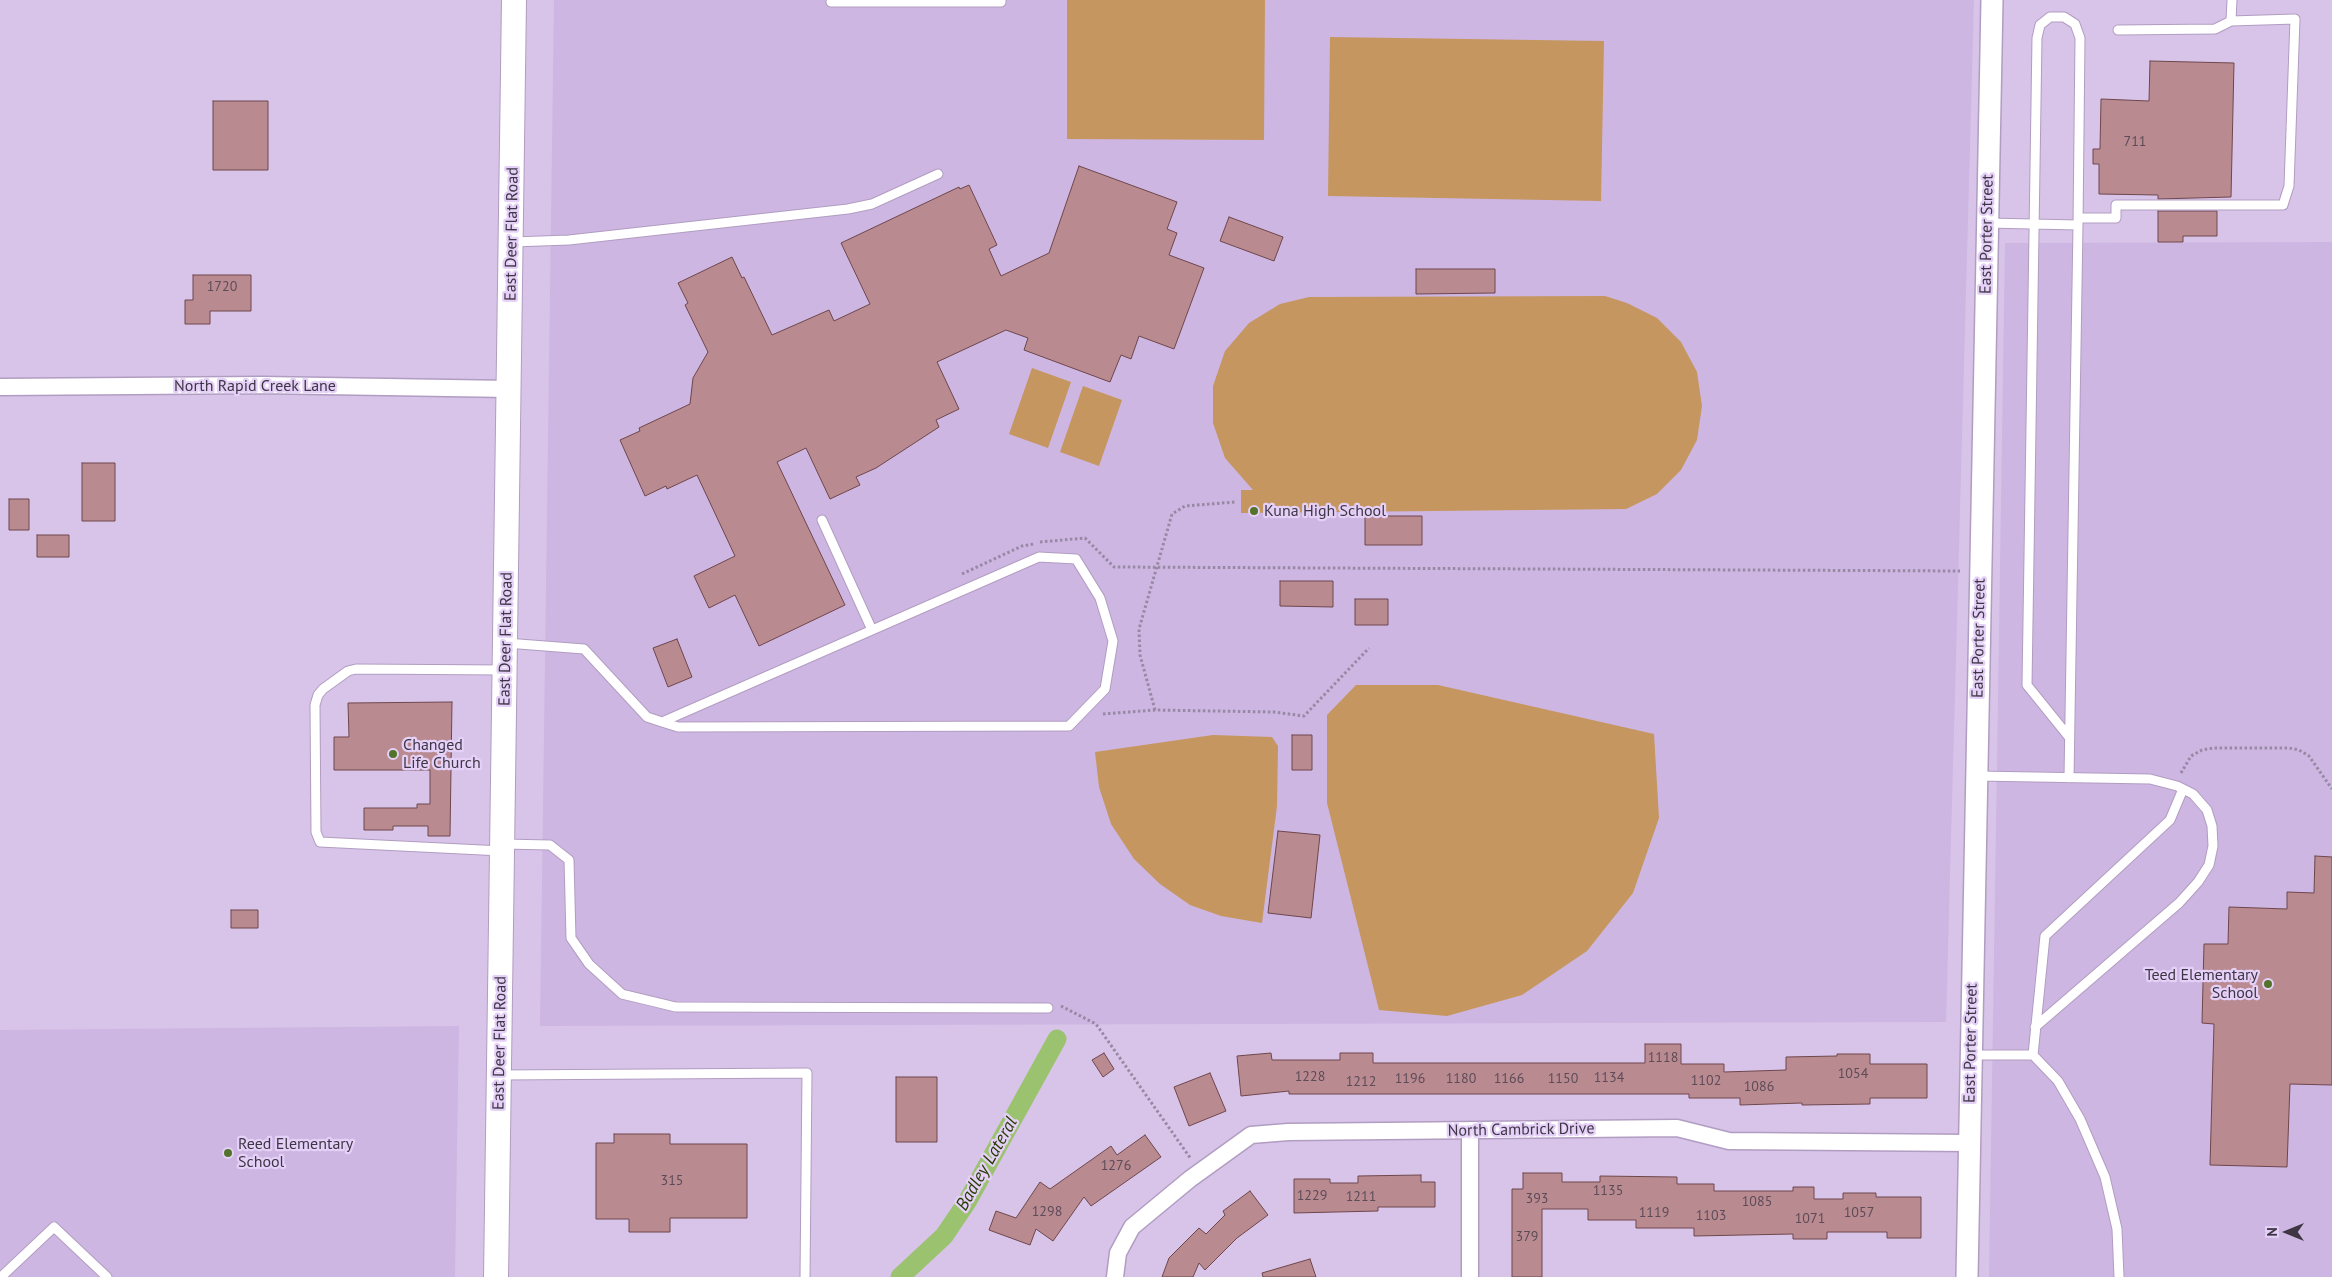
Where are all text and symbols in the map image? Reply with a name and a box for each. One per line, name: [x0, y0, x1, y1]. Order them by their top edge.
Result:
house number: 711: [2124, 134, 2146, 150]
street label: East Deer Flat Road: [501, 167, 523, 301]
street label: East Porter Street: [1976, 174, 1998, 294]
house number: 1720: [207, 279, 237, 295]
street label: North Rapid Creek Lane: [174, 376, 336, 396]
place label: Kuna High School: [1264, 501, 1386, 521]
marker: Kuna High School: [1248, 505, 1260, 517]
street label: East Deer Flat Road: [495, 572, 517, 706]
street label: East Porter Street: [1968, 578, 1990, 698]
place label: Changed Life Church: [403, 735, 481, 773]
marker: Changed Life Church: [387, 748, 399, 760]
place label: Teed Elementary School: [2145, 965, 2258, 1003]
street label: East Deer Flat Road: [489, 976, 511, 1110]
marker: Teed Elementary School: [2262, 978, 2274, 990]
street label: East Porter Street: [1960, 983, 1982, 1103]
house number: 1118: [1648, 1050, 1678, 1066]
house number: 1054: [1838, 1066, 1868, 1082]
house number: 1228: [1295, 1069, 1325, 1085]
house number: 1134: [1594, 1070, 1624, 1086]
house number: 1196: [1395, 1071, 1425, 1087]
house number: 1180: [1446, 1071, 1476, 1087]
house number: 1166: [1494, 1071, 1524, 1087]
house number: 1150: [1548, 1071, 1578, 1087]
house number: 1102: [1691, 1073, 1721, 1089]
house number: 1212: [1346, 1074, 1376, 1090]
house number: 1086: [1744, 1079, 1774, 1095]
water label: Badley Lateral: [952, 1113, 1022, 1215]
street label: North Cambrick Drive: [1447, 1119, 1595, 1141]
place label: Reed Elementary School: [238, 1134, 353, 1172]
marker: Reed Elementary School: [222, 1147, 234, 1159]
house number: 1276: [1101, 1158, 1131, 1174]
house number: 315: [661, 1173, 683, 1189]
house number: 1135: [1593, 1183, 1623, 1199]
house number: 1229: [1297, 1188, 1327, 1204]
house number: 1211: [1346, 1189, 1376, 1205]
house number: 393: [1526, 1191, 1548, 1207]
house number: 1085: [1742, 1194, 1772, 1210]
house number: 1298: [1032, 1204, 1062, 1220]
house number: 1119: [1639, 1205, 1669, 1221]
house number: 1057: [1844, 1205, 1874, 1221]
north arrow: [2262, 1207, 2312, 1257]
house number: 1103: [1696, 1208, 1726, 1224]
house number: 1071: [1795, 1211, 1825, 1227]
text: N: [2263, 1227, 2281, 1237]
house number: 379: [1516, 1229, 1538, 1245]

